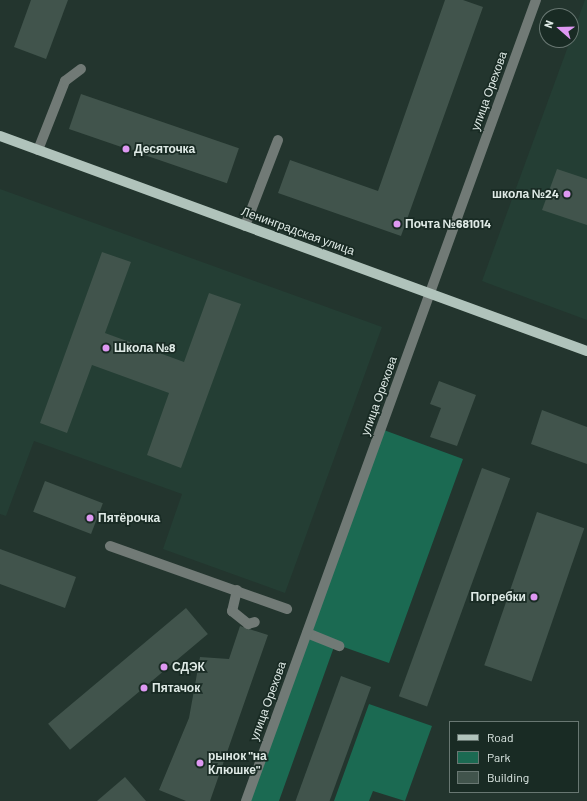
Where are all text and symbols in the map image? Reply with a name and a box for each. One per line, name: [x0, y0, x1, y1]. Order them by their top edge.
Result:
north arrow: [539, 8, 579, 48]
text: N: [541, 18, 556, 30]
street label: улица Орехова: [468, 49, 510, 133]
place label: Десяточка: [134, 142, 195, 156]
marker: Десяточка: [121, 144, 131, 154]
place label: школа №24: [492, 187, 559, 201]
marker: школа №24: [562, 189, 572, 199]
street label: Ленинградская улица: [239, 204, 357, 258]
place label: Почта №681014: [405, 217, 491, 231]
marker: Почта №681014: [392, 219, 402, 229]
place label: Школа №8: [114, 341, 176, 355]
marker: Школа №8: [101, 343, 111, 353]
street label: улица Орехова: [358, 354, 400, 438]
place label: Пятёрочка: [98, 511, 160, 525]
marker: Пятёрочка: [85, 513, 95, 523]
place label: Погребки: [470, 590, 526, 604]
marker: Погребки: [529, 592, 539, 602]
street label: улица Орехова: [247, 659, 289, 743]
place label: СДЭК: [172, 660, 205, 674]
marker: СДЭК: [159, 662, 169, 672]
place label: Пятачок: [152, 681, 200, 695]
marker: Пятачок: [139, 683, 149, 693]
legend: [449, 721, 579, 793]
text: Road: [487, 730, 514, 744]
place label: рынок "на Клюшке": [208, 749, 267, 777]
text: Park: [487, 750, 511, 764]
marker: рынок "на Клюшке": [195, 758, 205, 768]
text: Building: [487, 770, 529, 784]

